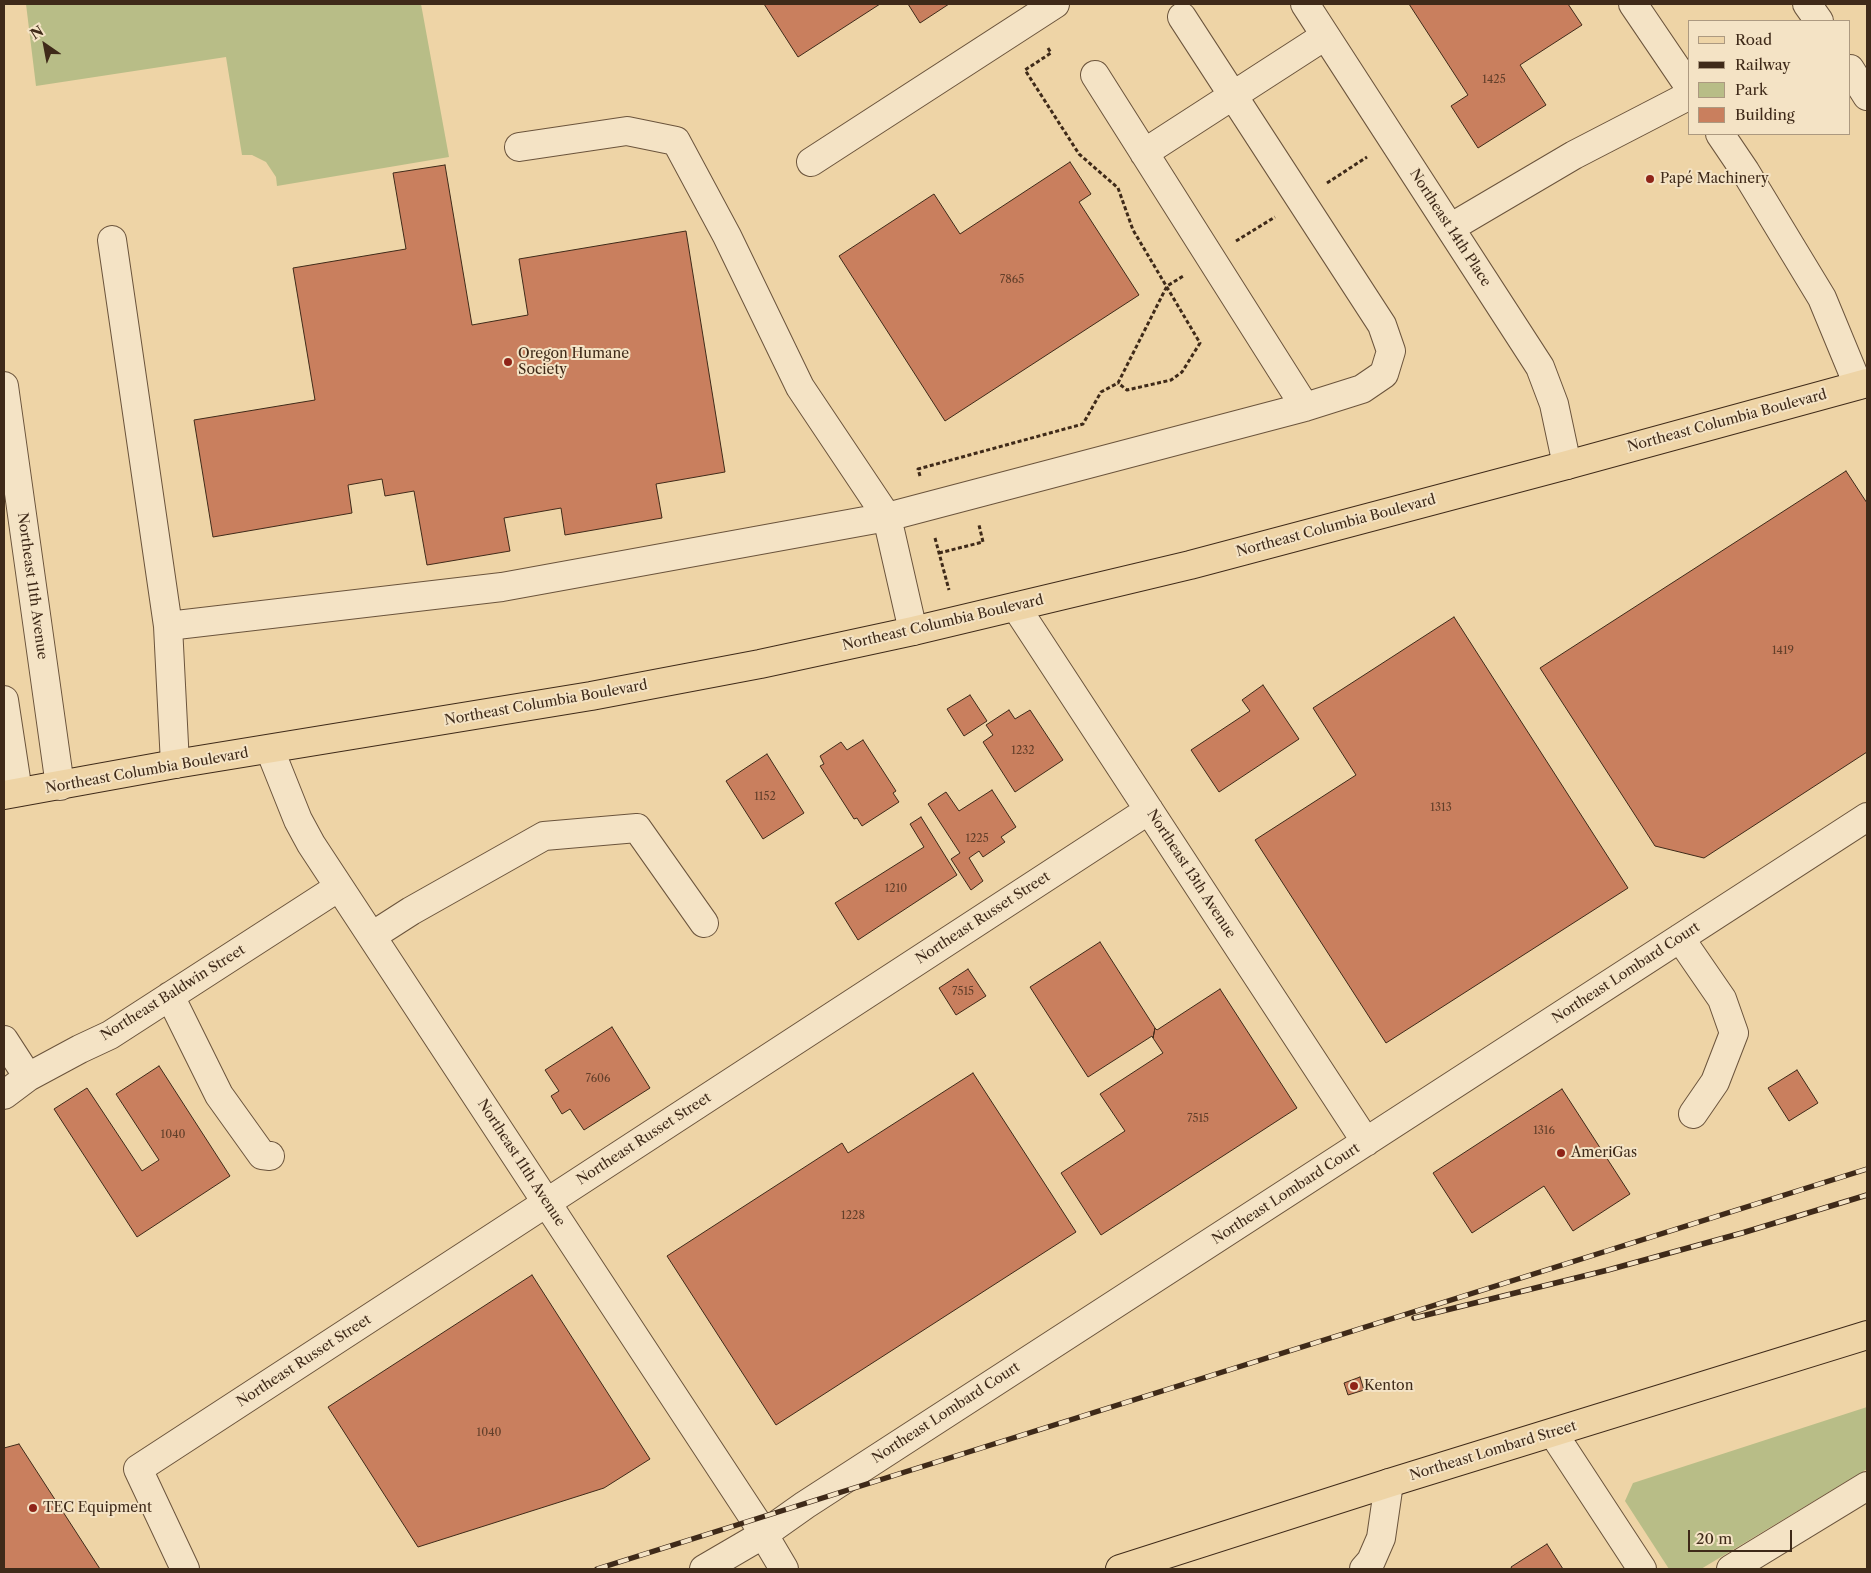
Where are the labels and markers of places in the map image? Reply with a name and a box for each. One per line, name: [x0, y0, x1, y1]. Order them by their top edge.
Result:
place label: Papé Machinery: [1660, 171, 1769, 187]
marker: Papé Machinery: [1644, 173, 1656, 185]
place label: Oregon Humane Society: [518, 346, 629, 378]
marker: Oregon Humane Society: [502, 356, 514, 368]
place label: AmeriGas: [1571, 1145, 1637, 1161]
marker: AmeriGas: [1555, 1147, 1567, 1159]
place label: Kenton: [1364, 1378, 1413, 1394]
marker: Kenton: [1348, 1380, 1360, 1392]
place label: TEC Equipment: [43, 1500, 152, 1516]
marker: TEC Equipment: [27, 1502, 39, 1514]

